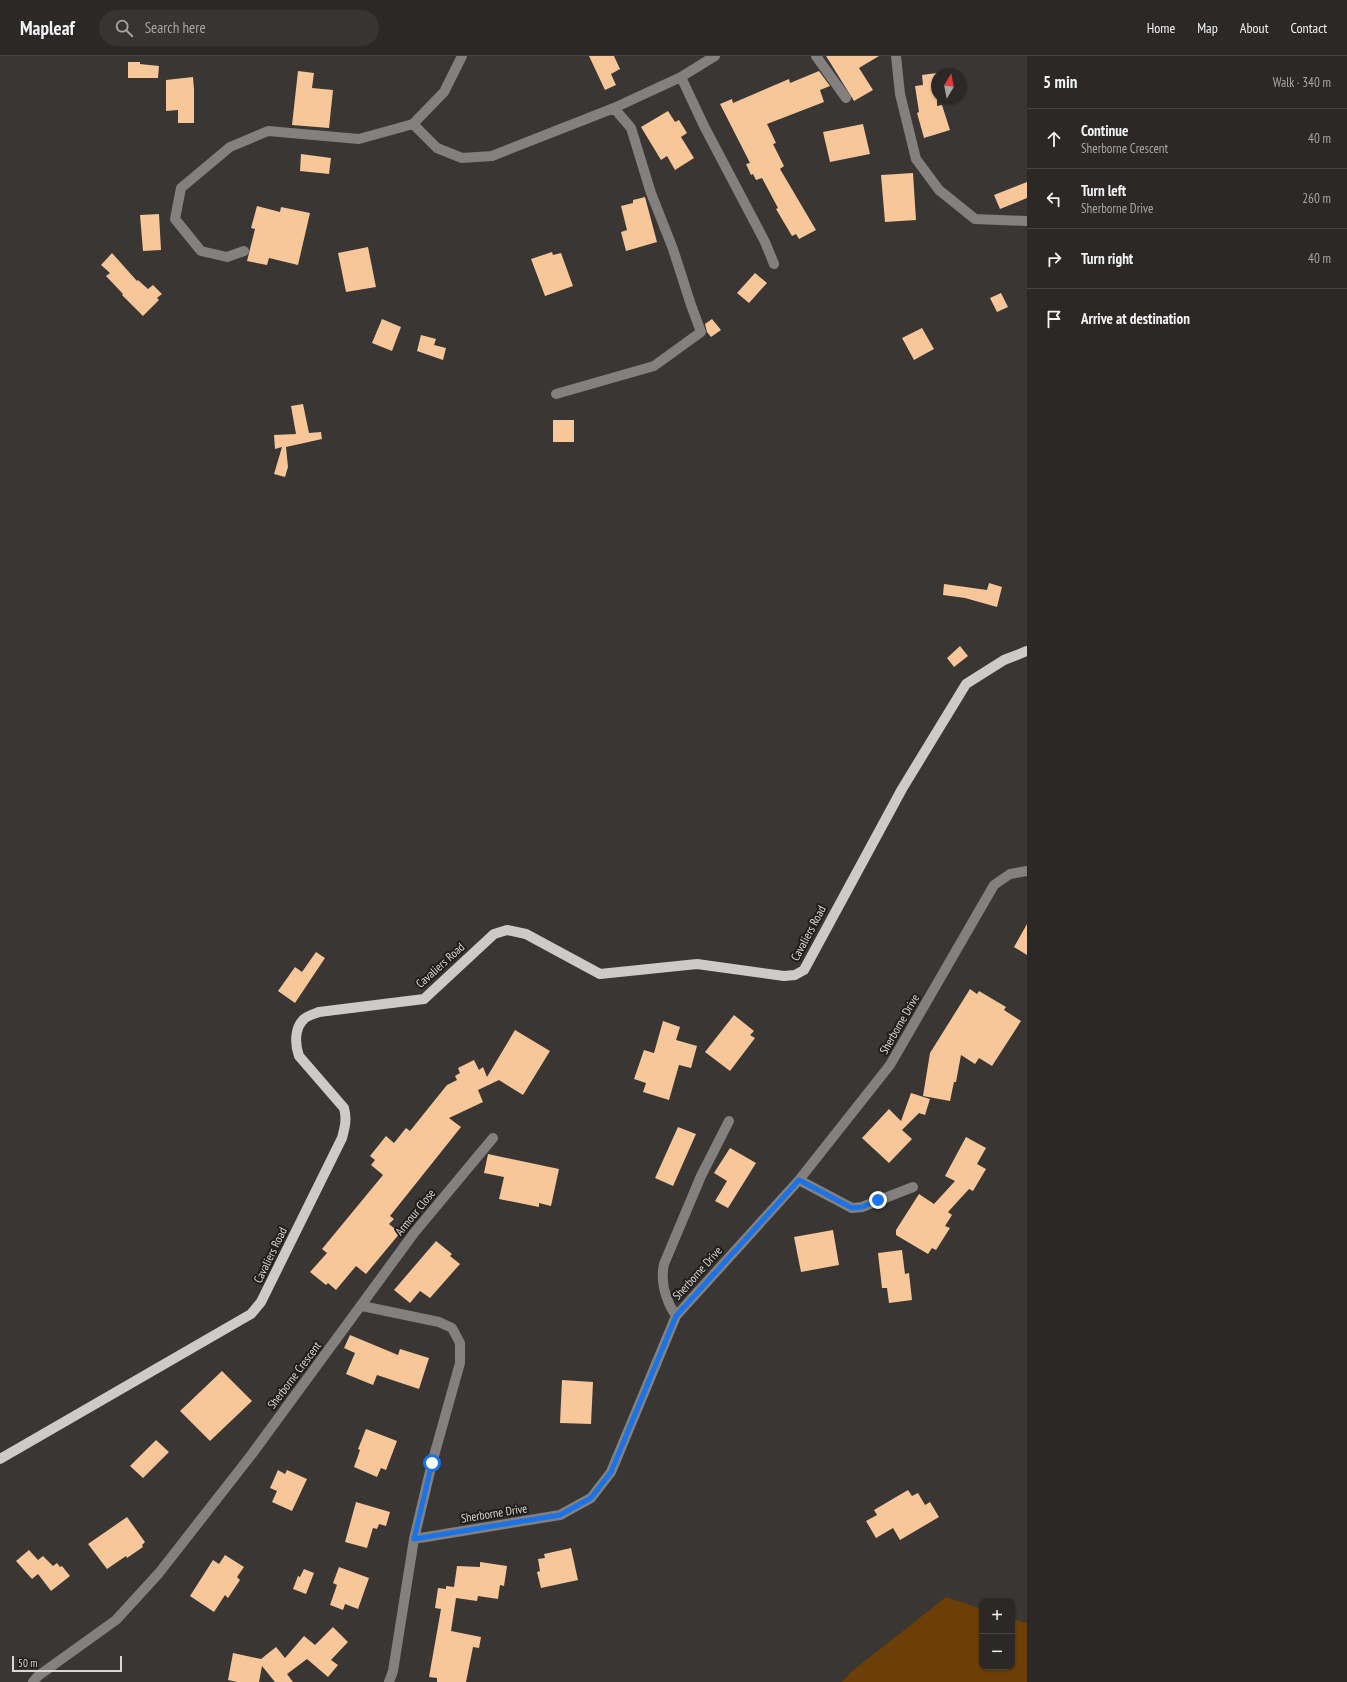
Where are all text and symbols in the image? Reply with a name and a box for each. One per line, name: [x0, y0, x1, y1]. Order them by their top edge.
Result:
search box: [99, 10, 379, 46]
text: Mapleaf: [20, 16, 75, 40]
icon: search: [113, 17, 135, 39]
text: Search here: [145, 18, 206, 37]
text: Home: [1147, 19, 1175, 37]
text: Map: [1197, 19, 1218, 37]
text: About: [1240, 19, 1269, 37]
text: Contact: [1291, 19, 1327, 37]
north arrow: [931, 68, 967, 104]
text: 5 min: [1043, 71, 1077, 93]
text: Walk · 340 m: [1273, 74, 1331, 91]
text: Continue: [1081, 121, 1128, 140]
icon: ahead: [1043, 128, 1065, 150]
text: 40 m: [1308, 130, 1331, 147]
text: Sherborne Crescent: [1081, 140, 1168, 157]
text: Turn left: [1081, 181, 1126, 200]
icon: left: [1043, 188, 1065, 210]
text: 260 m: [1302, 190, 1331, 207]
text: Sherborne Drive: [1081, 200, 1154, 217]
icon: right: [1043, 248, 1065, 270]
text: Turn right: [1081, 249, 1133, 268]
text: 40 m: [1308, 250, 1331, 267]
icon: arrive: [1043, 308, 1065, 330]
text: Arrive at destination: [1081, 309, 1190, 328]
street label: Cavaliers Road: [787, 903, 829, 963]
street label: Cavaliers Road: [413, 939, 467, 991]
street label: Sherborne Drive: [876, 991, 922, 1057]
street label: Armour Close: [392, 1186, 438, 1238]
route end: [869, 1191, 887, 1209]
street label: Cavaliers Road: [250, 1225, 290, 1285]
street label: Sherborne Drive: [669, 1243, 725, 1303]
street label: Sherborne Crescent: [264, 1338, 325, 1412]
route start: [423, 1454, 441, 1472]
street label: Sherborne Drive: [460, 1500, 528, 1526]
map controls: [979, 1598, 1015, 1670]
button: +: [979, 1598, 1015, 1634]
button: −: [979, 1634, 1015, 1670]
scale bar: [12, 1654, 122, 1673]
text: 50 m: [18, 1656, 37, 1670]

